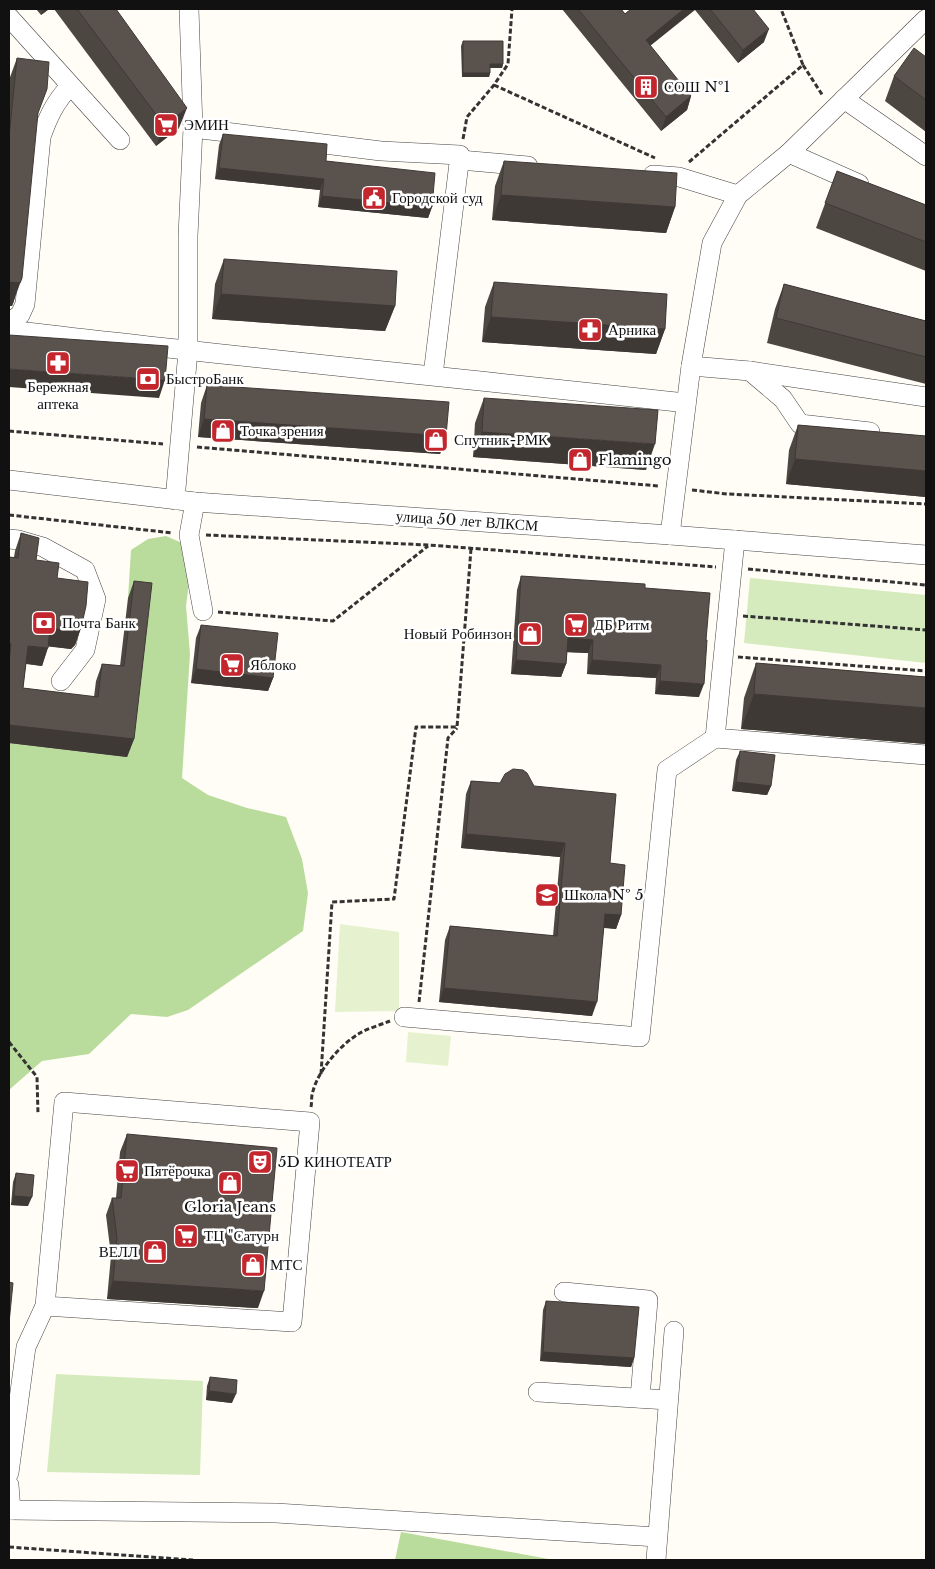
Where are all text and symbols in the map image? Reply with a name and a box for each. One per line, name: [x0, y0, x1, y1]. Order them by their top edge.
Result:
building icon: СОШ №1: [633, 74, 659, 100]
place label: СОШ №1: [664, 77, 730, 96]
supermarket icon: ЭМИН: [153, 112, 179, 138]
place label: ЭМИН: [184, 115, 229, 134]
public building icon: Городской суд: [361, 185, 387, 211]
place label: Городской суд: [392, 188, 483, 207]
pharmacy icon: Арника: [577, 317, 603, 343]
place label: Арника: [608, 320, 656, 339]
pharmacy icon: Бережная аптека: [45, 350, 71, 376]
bank icon: БыстроБанк: [135, 366, 161, 392]
place label: БыстроБанк: [166, 369, 244, 388]
place label: Бережная аптека: [27, 377, 89, 413]
shop icon: Точка зрения: [210, 418, 236, 444]
place label: Точка зрения: [240, 421, 324, 440]
shop icon: Спутник-РМК: [423, 427, 449, 453]
place label: Спутник-РМК: [454, 430, 549, 449]
shop icon: Flamingo: [567, 447, 593, 473]
place label: Flamingo: [598, 450, 672, 469]
street label: улица 50 лет ВЛКСМ: [395, 506, 539, 535]
bank icon: Почта Банк: [31, 610, 57, 636]
supermarket icon: ДБ Ритм: [563, 612, 589, 638]
place label: Почта Банк: [62, 613, 136, 632]
place label: ДБ Ритм: [594, 615, 650, 634]
shop icon: Новый Робинзон: [517, 621, 543, 647]
place label: Новый Робинзон: [404, 624, 512, 643]
supermarket icon: Яблоко: [219, 652, 245, 678]
place label: Яблоко: [250, 655, 296, 674]
school or university icon: Школа № 5: [534, 882, 560, 908]
place label: Школа № 5: [564, 885, 644, 904]
theatre icon: 5D КИНОТЕАТР: [247, 1149, 273, 1175]
place label: 5D КИНОТЕАТР: [278, 1152, 392, 1171]
supermarket icon: Пятёрочка: [114, 1158, 140, 1184]
place label: Пятёрочка: [144, 1161, 211, 1180]
shop icon: Gloria Jeans: [217, 1170, 243, 1196]
place label: Gloria Jeans: [184, 1197, 276, 1216]
supermarket icon: ТЦ "Сатурн: [173, 1223, 199, 1249]
place label: ТЦ "Сатурн: [204, 1226, 279, 1245]
shop icon: ВЕЛЛ: [142, 1239, 168, 1265]
place label: ВЕЛЛ: [99, 1242, 138, 1261]
shop icon: МТС: [240, 1252, 266, 1278]
place label: МТС: [270, 1255, 303, 1274]

